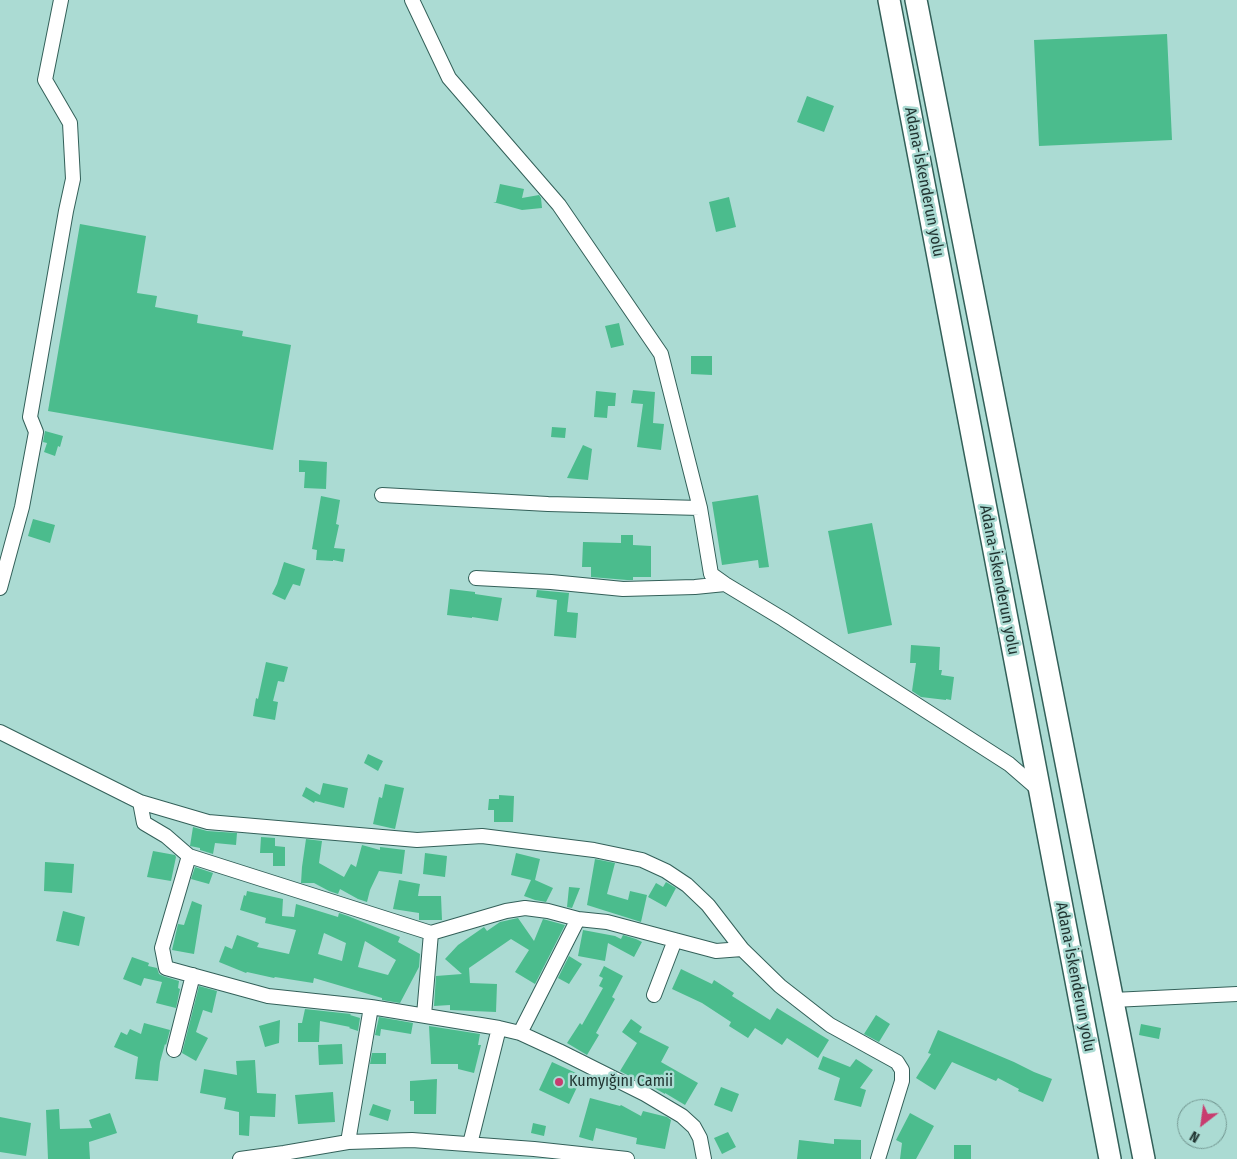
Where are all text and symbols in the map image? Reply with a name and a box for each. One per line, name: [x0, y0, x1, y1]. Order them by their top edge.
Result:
street label: Adana-İskenderun yolu: [900, 105, 948, 259]
street label: Adana-İskenderun yolu: [975, 503, 1023, 657]
street label: Adana-İskenderun yolu: [1051, 900, 1099, 1054]
place label: Kumyığını Camii: [569, 1072, 673, 1092]
marker: Kumyığını Camii: [553, 1076, 565, 1088]
north arrow: [1177, 1099, 1227, 1149]
text: N: [1187, 1127, 1203, 1146]

